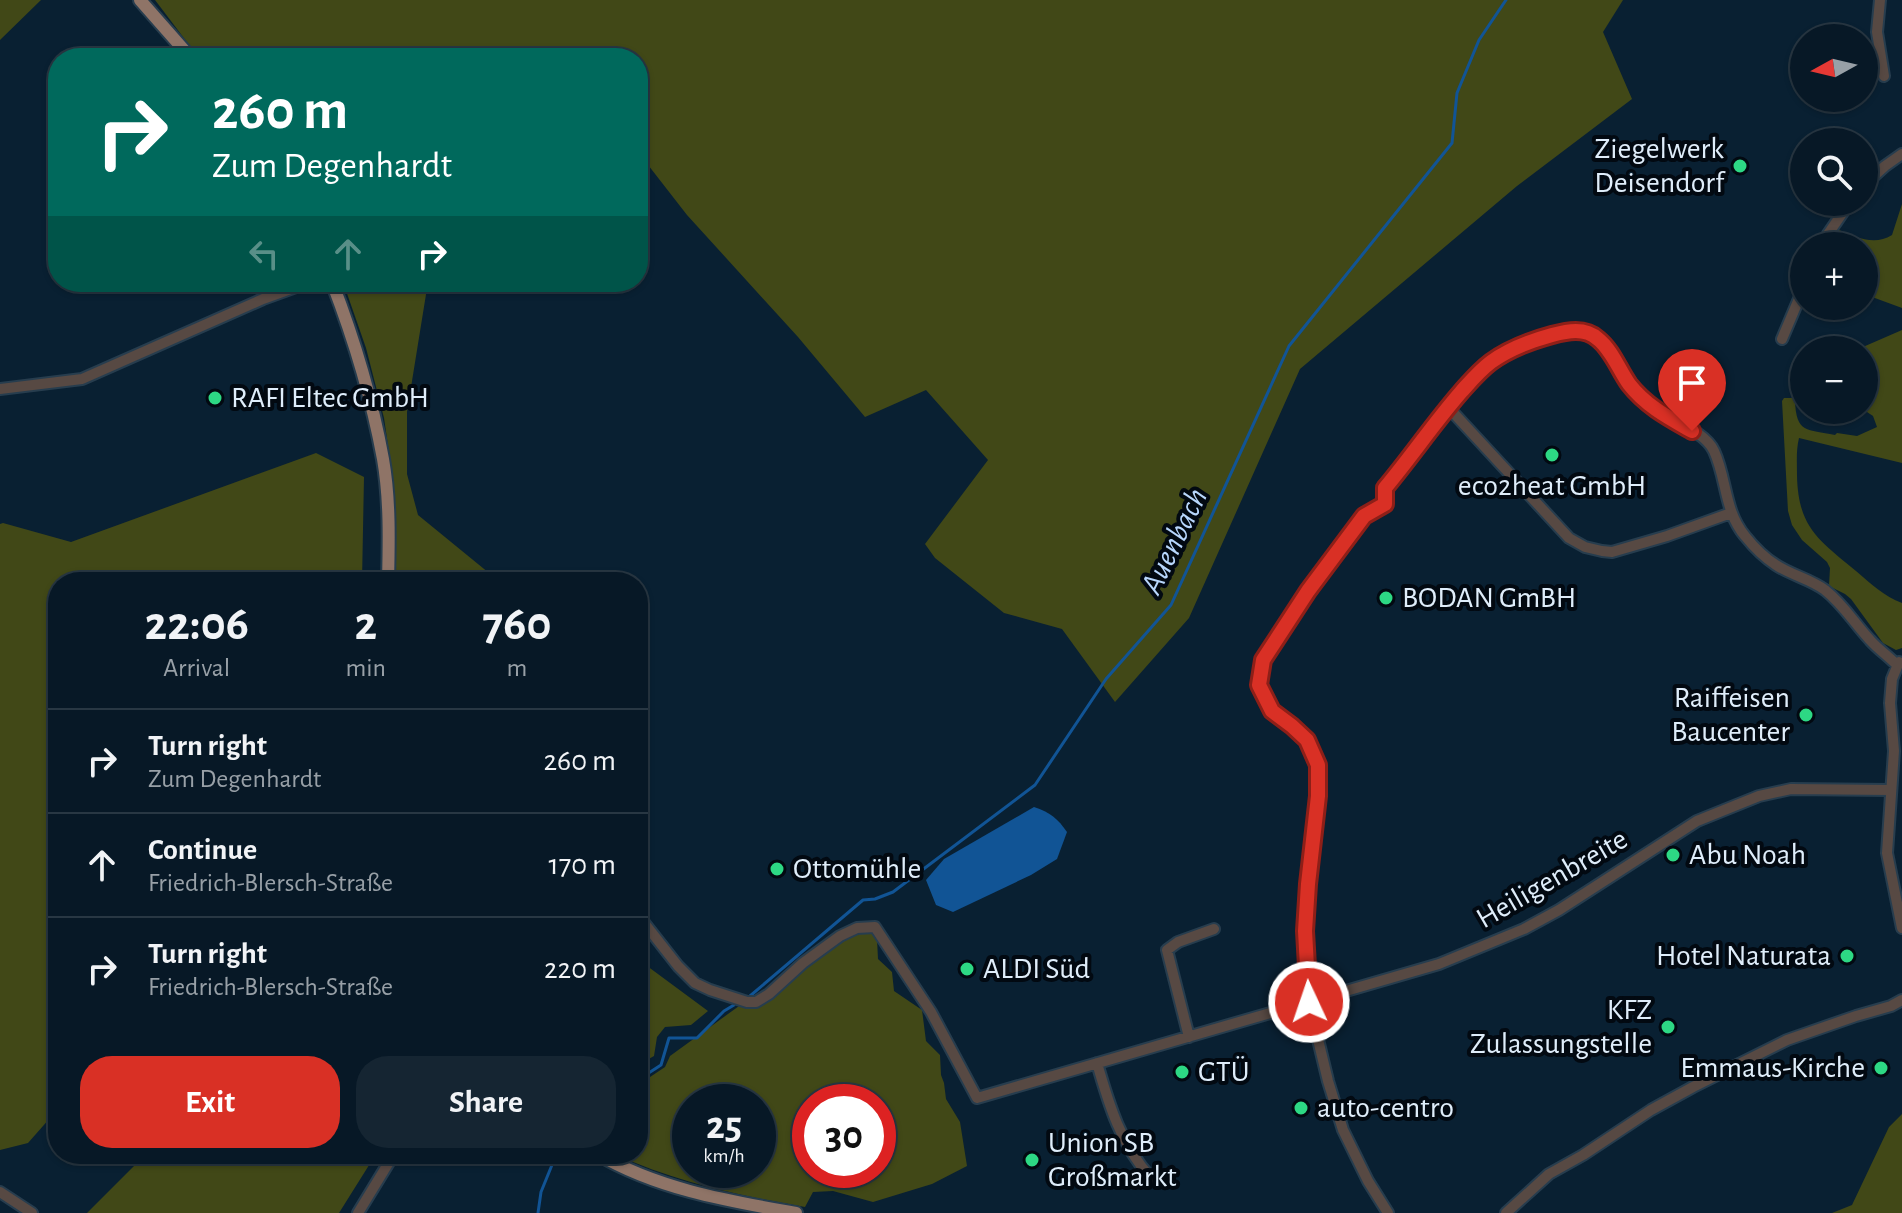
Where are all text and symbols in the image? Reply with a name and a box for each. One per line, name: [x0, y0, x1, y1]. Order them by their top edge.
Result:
north arrow: [1790, 24, 1878, 112]
map controls: [1790, 24, 1878, 424]
icon: right: [80, 80, 184, 184]
text: 260 m: [212, 83, 348, 139]
button: search: [1790, 128, 1878, 216]
place label: Ziegelwerk Deisendorf: [1594, 134, 1726, 198]
text: Zum Degenhardt: [212, 148, 452, 184]
marker: Ziegelwerk Deisendorf: [1731, 157, 1749, 175]
icon: left: [242, 232, 286, 276]
icon: ahead: [326, 232, 370, 276]
icon: right: [410, 232, 454, 276]
button: +: [1790, 232, 1878, 320]
button: −: [1790, 336, 1878, 424]
pin: [1658, 349, 1726, 431]
icon: arrive: [1670, 361, 1714, 405]
place label: RAFI Eltec GmbH: [231, 383, 429, 413]
marker: RAFI Eltec GmbH: [206, 389, 224, 407]
marker: eco2heat GmbH: [1543, 446, 1561, 464]
place label: eco2heat GmbH: [1458, 471, 1646, 501]
water label: Auenbach: [1134, 483, 1213, 600]
place label: BODAN GmBH: [1402, 583, 1576, 613]
marker: BODAN GmBH: [1377, 589, 1395, 607]
text: 22:06: [145, 601, 249, 649]
text: 2: [354, 601, 377, 649]
text: 760: [483, 601, 551, 649]
text: Arrival: [163, 655, 230, 681]
text: min: [345, 655, 386, 681]
text: m: [507, 655, 527, 681]
place label: Raiffeisen Baucenter: [1671, 683, 1790, 747]
marker: Raiffeisen Baucenter: [1797, 706, 1815, 724]
text: Turn right: [148, 731, 267, 761]
icon: right: [80, 739, 124, 783]
text: 260 m: [543, 746, 616, 776]
text: Zum Degenhardt: [148, 766, 321, 792]
street label: Heiligenbreite: [1472, 824, 1632, 934]
text: Continue: [148, 835, 257, 865]
place label: Abu Noah: [1689, 840, 1806, 870]
icon: ahead: [80, 843, 124, 887]
marker: Abu Noah: [1664, 846, 1682, 864]
text: 170 m: [548, 850, 616, 880]
place label: Ottomühle: [793, 854, 921, 884]
marker: Ottomühle: [768, 860, 786, 878]
text: Friedrich-Blersch-Straße: [148, 870, 393, 896]
text: Turn right: [148, 939, 267, 969]
place label: Hotel Naturata: [1656, 941, 1831, 971]
icon: right: [80, 947, 124, 991]
marker: Hotel Naturata: [1838, 947, 1856, 965]
text: 220 m: [544, 954, 616, 984]
place label: ALDI Süd: [983, 954, 1090, 984]
marker: ALDI Süd: [958, 960, 976, 978]
position arrow: [1267, 960, 1351, 1044]
text: Friedrich-Blersch-Straße: [148, 974, 393, 1000]
place label: KFZ Zulassungstelle: [1470, 995, 1652, 1059]
marker: KFZ Zulassungstelle: [1659, 1018, 1677, 1036]
place label: Emmaus-Kirche: [1680, 1053, 1865, 1083]
button: Exit: [80, 1056, 340, 1148]
button: Share: [356, 1056, 616, 1148]
place label: GTÜ: [1198, 1056, 1249, 1087]
marker: Emmaus-Kirche: [1872, 1059, 1890, 1077]
marker: GTÜ: [1173, 1063, 1191, 1081]
speed limit sign: 30: [792, 1084, 896, 1188]
place label: auto-centro: [1317, 1093, 1454, 1123]
marker: auto-centro: [1292, 1099, 1310, 1117]
text: 25: [706, 1106, 742, 1146]
place label: Union SB Großmarkt: [1048, 1128, 1177, 1192]
text: km/h: [703, 1146, 745, 1166]
marker: Union SB Großmarkt: [1023, 1151, 1041, 1169]

